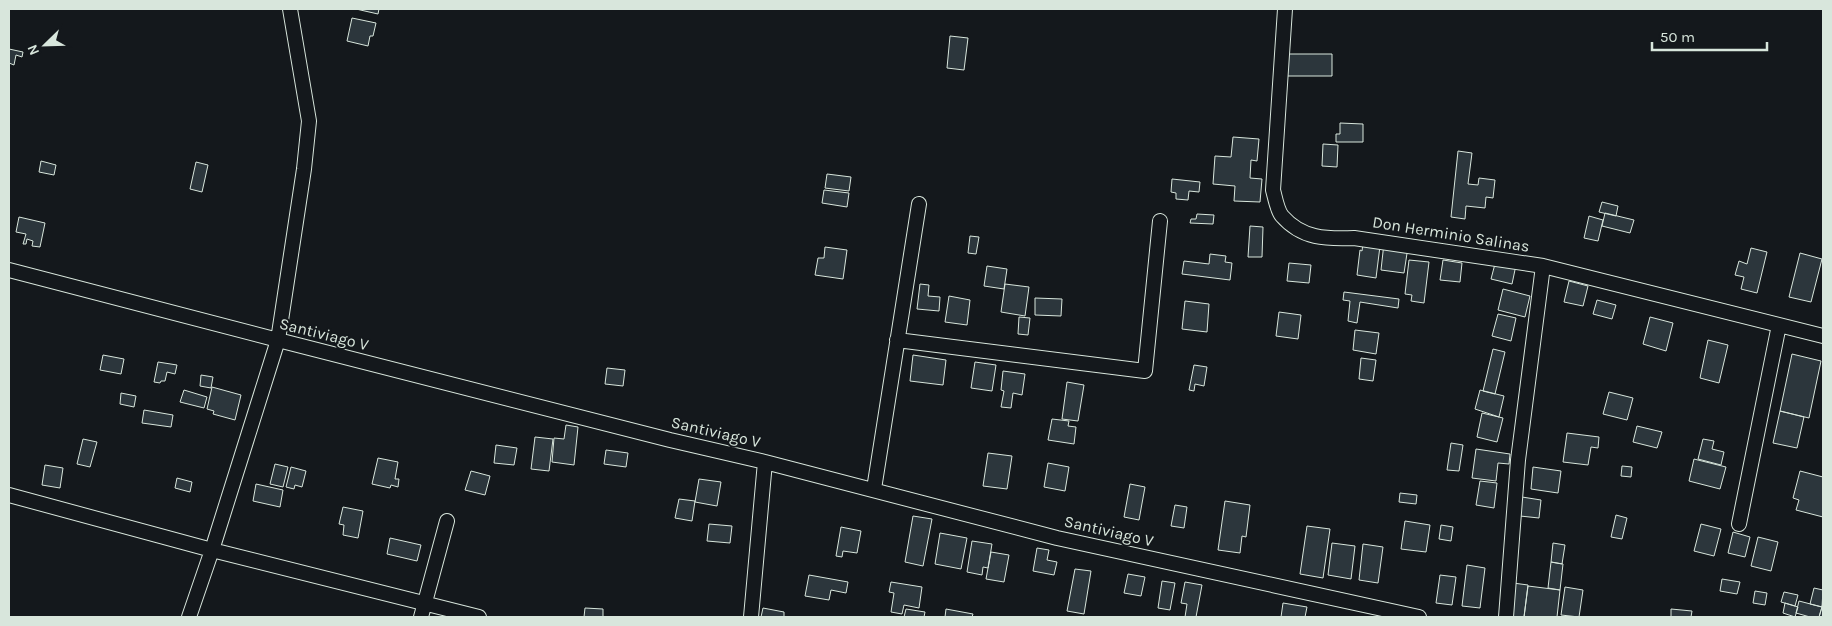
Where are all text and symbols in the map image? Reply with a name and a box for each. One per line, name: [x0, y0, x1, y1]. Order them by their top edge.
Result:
north arrow: [20, 20, 70, 70]
scale bar: [1652, 20, 1767, 52]
text: 50 m: [1660, 28, 1695, 46]
text: N: [24, 42, 43, 58]
street label: Don Herminio Salinas: [1371, 212, 1531, 256]
street label: Santiviago V: [277, 314, 371, 354]
street label: Santiviago V: [669, 412, 763, 452]
street label: Santiviago V: [1062, 511, 1156, 551]

